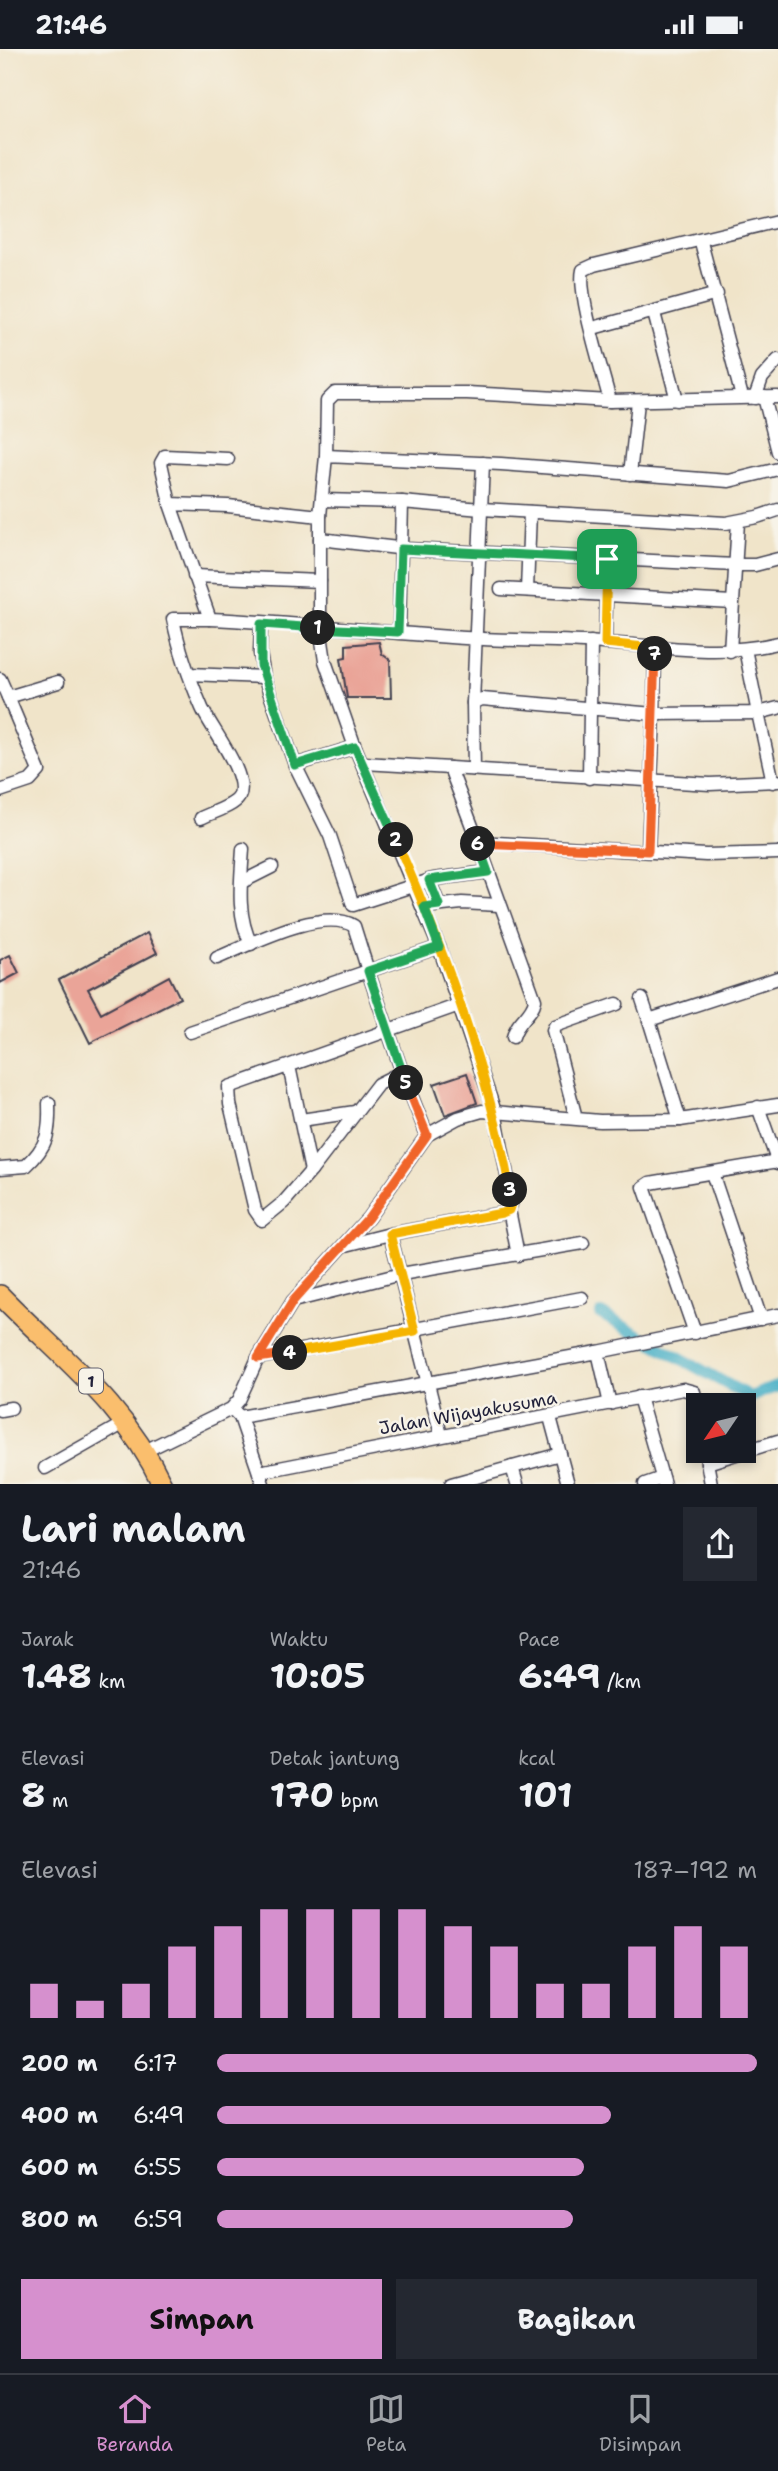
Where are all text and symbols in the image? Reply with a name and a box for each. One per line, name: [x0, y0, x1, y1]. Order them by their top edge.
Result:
text: 21:46: [35, 7, 107, 42]
pin: [577, 529, 637, 589]
icon: arrive: [588, 540, 626, 578]
pin: 1: [300, 611, 336, 645]
text: 1: [313, 615, 322, 640]
pin: 7: [638, 637, 672, 671]
text: 7: [648, 641, 661, 666]
pin: 2: [378, 823, 414, 857]
text: 2: [389, 827, 402, 852]
pin: 6: [461, 827, 496, 861]
text: 6: [471, 831, 484, 856]
pin: 5: [388, 1065, 424, 1101]
text: 5: [400, 1070, 411, 1095]
pin: 3: [492, 1173, 528, 1207]
text: 3: [503, 1177, 516, 1202]
pin: 4: [272, 1335, 308, 1371]
text: 4: [283, 1340, 296, 1365]
road number: 1: [79, 1369, 103, 1393]
street label: Jalan Wijayakusuma: [377, 1386, 559, 1440]
north arrow: [686, 1393, 756, 1463]
map controls: [686, 1393, 756, 1463]
text: Lari malam: [21, 1503, 246, 1554]
button: share: [683, 1507, 757, 1581]
text: 21:46: [21, 1555, 82, 1585]
text: Jarak: [21, 1627, 74, 1652]
text: Waktu: [270, 1627, 328, 1652]
text: Pace: [518, 1627, 560, 1652]
text: 1.48: [21, 1652, 92, 1699]
text: 10:05: [270, 1652, 365, 1699]
text: 6:49: [518, 1652, 601, 1699]
text: km: [92, 1669, 125, 1694]
text: /km: [601, 1669, 641, 1694]
text: Elevasi: [21, 1746, 85, 1771]
text: Detak jantung: [270, 1746, 400, 1771]
text: kcal: [518, 1746, 555, 1771]
text: 8: [21, 1771, 46, 1818]
text: 170: [270, 1771, 334, 1818]
text: 101: [518, 1771, 573, 1818]
text: m: [46, 1788, 68, 1813]
text: bpm: [334, 1788, 379, 1813]
text: Elevasi: [21, 1855, 98, 1885]
text: 187–192 m: [633, 1855, 757, 1885]
text: 200 m: [21, 2048, 98, 2078]
text: 6:17: [133, 2048, 178, 2078]
text: 400 m: [21, 2100, 98, 2130]
text: 6:49: [133, 2100, 184, 2130]
text: 600 m: [21, 2152, 98, 2182]
text: 6:55: [133, 2152, 182, 2182]
text: 800 m: [21, 2204, 98, 2234]
text: 6:59: [133, 2204, 183, 2234]
button: Simpan: [21, 2279, 382, 2359]
button: Bagikan: [396, 2279, 757, 2359]
tab: Beranda: [96, 2390, 173, 2457]
tab: Peta: [366, 2390, 406, 2457]
tab: Disimpan: [599, 2390, 682, 2457]

